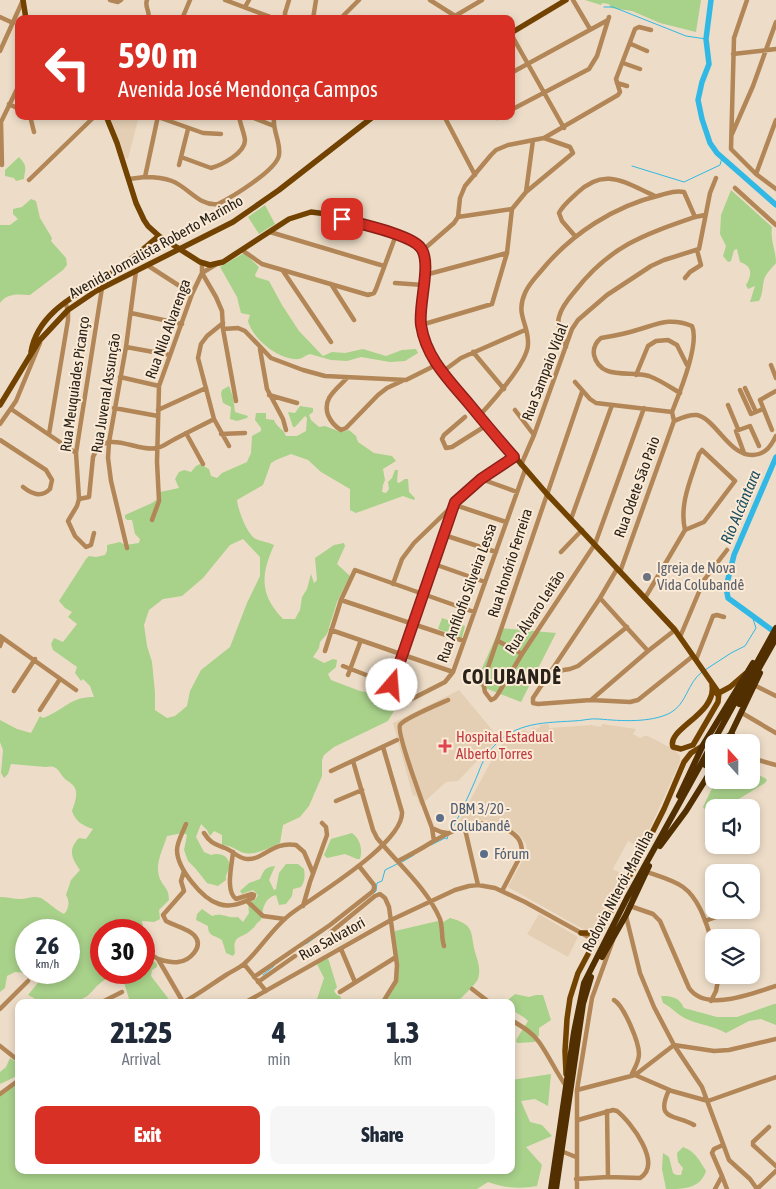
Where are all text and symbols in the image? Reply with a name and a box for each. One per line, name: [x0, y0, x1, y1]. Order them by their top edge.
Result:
icon: left: [35, 35, 100, 100]
text: 590 m: [118, 35, 197, 75]
text: Avenida José Mendonça Campos: [118, 76, 378, 102]
street label: Avenida Jornalista Roberto Marinho: [66, 192, 246, 302]
pin: [321, 198, 363, 240]
icon: arrive: [328, 205, 356, 233]
street label: Rua Nilo Alvarenga: [142, 277, 193, 381]
street label: Rua Meuquiades Picanço: [57, 315, 92, 453]
street label: Rua Sampaio Vidal: [518, 321, 571, 423]
street label: Rua Juvenal Assunção: [88, 332, 123, 454]
street label: Rua Odete São Paio: [610, 434, 663, 540]
water label: Rio Alcântara: [716, 467, 764, 546]
street label: Rua Honório Ferreira: [484, 506, 535, 620]
street label: Rua Anfilofio Silveira Lessa: [433, 521, 500, 665]
place label: Igreja de Nova Vida Colubandê: [657, 559, 744, 593]
street label: Rua Álvaro Leitão: [501, 567, 568, 657]
marker: Igreja de Nova Vida Colubandê: [641, 571, 653, 583]
position arrow: [365, 658, 417, 710]
district label: COLUBANDÊ: [462, 665, 562, 688]
place label: Hospital Estadual Alberto Torres: [456, 728, 553, 762]
north arrow: [705, 734, 760, 789]
map controls: [705, 734, 760, 984]
marker: Hospital Estadual Alberto Torres: [438, 739, 452, 753]
button: sound: [705, 799, 760, 854]
place label: DBM 3/20 - Colubandê: [450, 800, 510, 834]
marker: DBM 3/20 - Colubandê: [434, 812, 446, 824]
street label: Rodovia Niterói-Manilha: [578, 827, 657, 954]
place label: Fórum: [494, 845, 529, 862]
marker: Fórum: [478, 848, 490, 860]
button: search: [705, 864, 760, 919]
street label: Rua Salvatori: [296, 913, 368, 964]
speed limit sign: 30: [90, 919, 155, 984]
button: layers: [705, 929, 760, 984]
text: 26: [36, 931, 59, 959]
text: km/h: [36, 957, 59, 971]
text: 21:25: [110, 1015, 172, 1049]
text: 4: [272, 1015, 286, 1049]
text: 1.3: [386, 1015, 420, 1049]
text: Arrival: [122, 1050, 161, 1068]
text: min: [268, 1050, 291, 1068]
text: km: [393, 1050, 412, 1068]
button: Exit: [35, 1106, 260, 1164]
button: Share: [270, 1106, 495, 1164]

